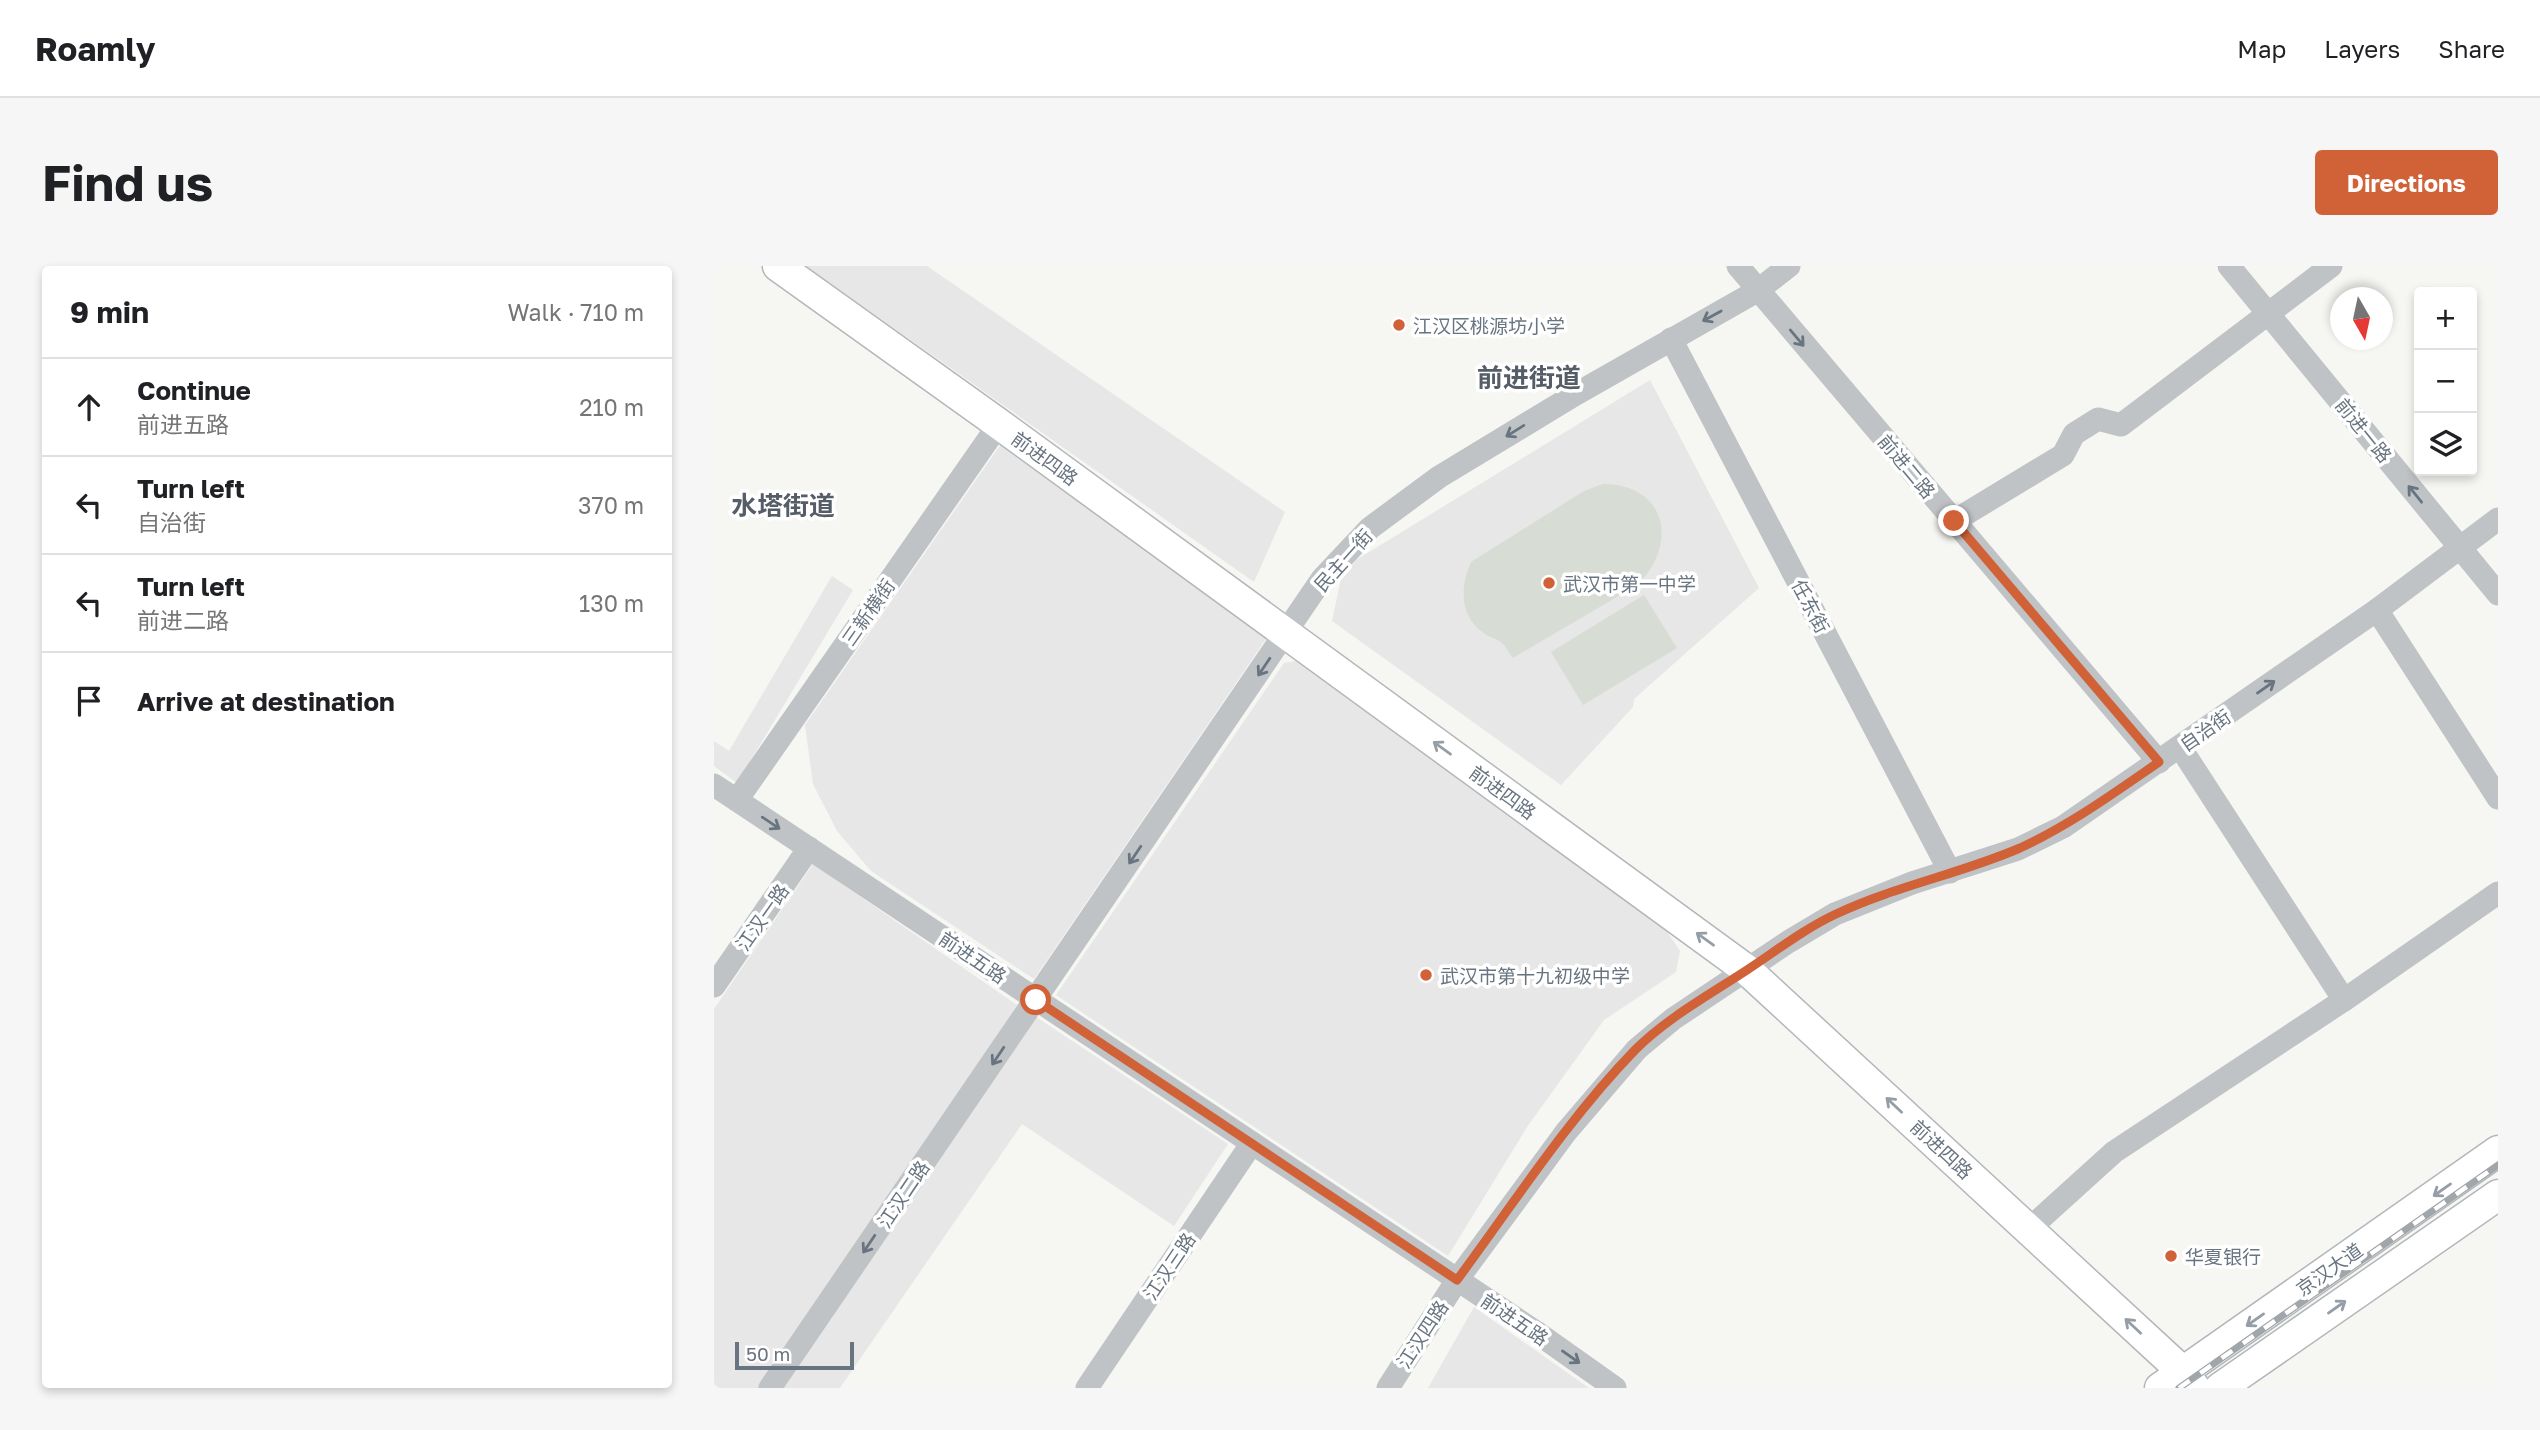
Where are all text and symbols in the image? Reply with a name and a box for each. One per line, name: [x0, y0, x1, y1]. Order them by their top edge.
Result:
text: Roamly: [35, 29, 155, 68]
text: Map: [2237, 34, 2286, 63]
text: Layers: [2324, 34, 2400, 63]
text: Share: [2438, 34, 2505, 63]
button: Directions: [2315, 150, 2498, 215]
text: Find us: [42, 153, 213, 212]
north arrow: [2330, 287, 2393, 350]
map controls: [2414, 287, 2477, 476]
button: +: [2414, 287, 2477, 350]
text: 9 min: [70, 294, 149, 330]
text: Walk · 710 m: [507, 298, 644, 326]
one-way arrow: [1702, 309, 1722, 323]
place label: 江汉区桃源坊小学: [1413, 314, 1565, 337]
marker: 江汉区桃源坊小学: [1391, 317, 1407, 333]
one-way arrow: [1789, 328, 1805, 346]
button: −: [2414, 350, 2477, 413]
district label: 前进街道: [1477, 362, 1581, 393]
text: Continue: [137, 375, 251, 406]
icon: ahead: [70, 388, 108, 426]
text: 210 m: [579, 393, 644, 421]
street label: 前进一路: [2331, 393, 2397, 467]
text: 前进五路: [137, 410, 229, 438]
button: layers: [2414, 413, 2477, 476]
one-way arrow: [1505, 424, 1525, 438]
street label: 前进四路: [1007, 426, 1083, 490]
street label: 前进二路: [1874, 429, 1940, 503]
text: Turn left: [137, 473, 245, 504]
one-way arrow: [2408, 485, 2423, 503]
icon: left: [70, 486, 108, 524]
district label: 水塔街道: [731, 490, 835, 521]
text: 370 m: [578, 491, 644, 519]
route end: [1938, 505, 1969, 536]
text: 自治街: [137, 508, 206, 536]
street label: 民主一街: [1309, 524, 1377, 596]
text: Turn left: [137, 571, 245, 602]
place label: 武汉市第一中学: [1563, 572, 1696, 595]
street label: 三新横街: [837, 574, 899, 650]
marker: 武汉市第一中学: [1541, 575, 1557, 591]
street label: 任东街: [1787, 575, 1835, 637]
icon: left: [70, 584, 108, 622]
text: 130 m: [579, 589, 644, 617]
text: 前进二路: [137, 606, 229, 634]
one-way arrow: [1257, 657, 1271, 676]
one-way arrow: [2256, 680, 2275, 694]
icon: arrive: [70, 682, 108, 720]
text: Arrive at destination: [137, 686, 395, 717]
street label: 自治街: [2175, 704, 2235, 756]
one-way arrow: [1432, 741, 1451, 756]
street label: 前进四路: [1465, 760, 1541, 824]
one-way arrow: [761, 816, 780, 830]
one-way arrow: [1128, 844, 1142, 864]
street label: 江汉一路: [731, 879, 793, 955]
street label: 前进五路: [935, 926, 1011, 988]
one-way arrow: [1696, 932, 1715, 946]
place label: 武汉市第十九初级中学: [1440, 964, 1630, 987]
marker: 武汉市第十九初级中学: [1418, 967, 1434, 983]
route start: [1020, 984, 1051, 1015]
one-way arrow: [991, 1046, 1005, 1065]
one-way arrow: [1885, 1097, 1903, 1113]
street label: 前进四路: [1906, 1115, 1978, 1183]
street label: 江汉二路: [872, 1156, 934, 1232]
one-way arrow: [2433, 1183, 2452, 1197]
street label: 江汉三路: [1138, 1228, 1200, 1304]
one-way arrow: [862, 1233, 876, 1253]
street label: 京汉大道: [2291, 1238, 2367, 1300]
place label: 华夏银行: [2185, 1245, 2261, 1268]
marker: 华夏银行: [2163, 1248, 2179, 1264]
street label: 前进五路: [1477, 1288, 1553, 1350]
street label: 江汉四路: [1392, 1296, 1452, 1372]
one-way arrow: [2327, 1300, 2346, 1314]
one-way arrow: [2246, 1313, 2265, 1327]
one-way arrow: [2124, 1318, 2142, 1334]
scale bar: [735, 1339, 854, 1371]
text: 50 m: [746, 1342, 790, 1365]
one-way arrow: [1561, 1350, 1580, 1364]

